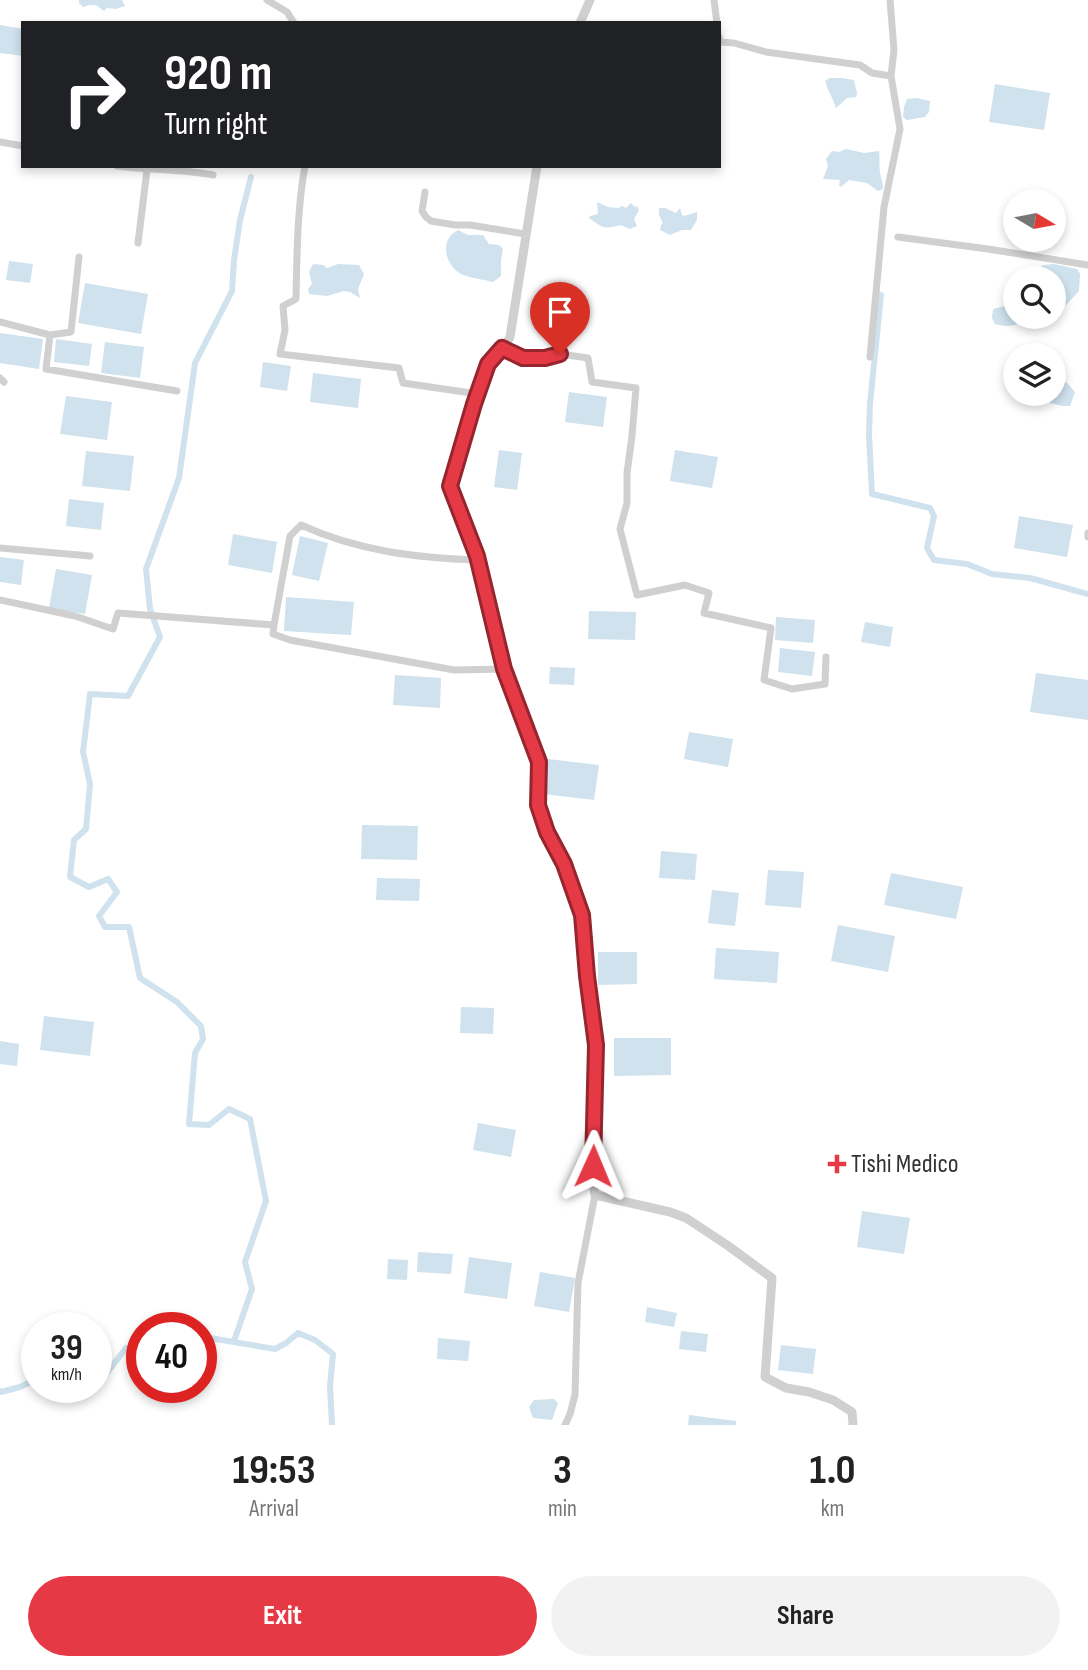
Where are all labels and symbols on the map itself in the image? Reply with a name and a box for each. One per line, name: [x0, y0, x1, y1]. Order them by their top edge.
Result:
north arrow: [1003, 189, 1066, 252]
pin: [530, 282, 590, 354]
position arrow: [556, 1129, 630, 1203]
place label: Tishi Medico: [851, 1149, 958, 1180]
marker: Tishi Medico: [829, 1156, 845, 1172]
speed limit sign: 40: [126, 1312, 217, 1403]

